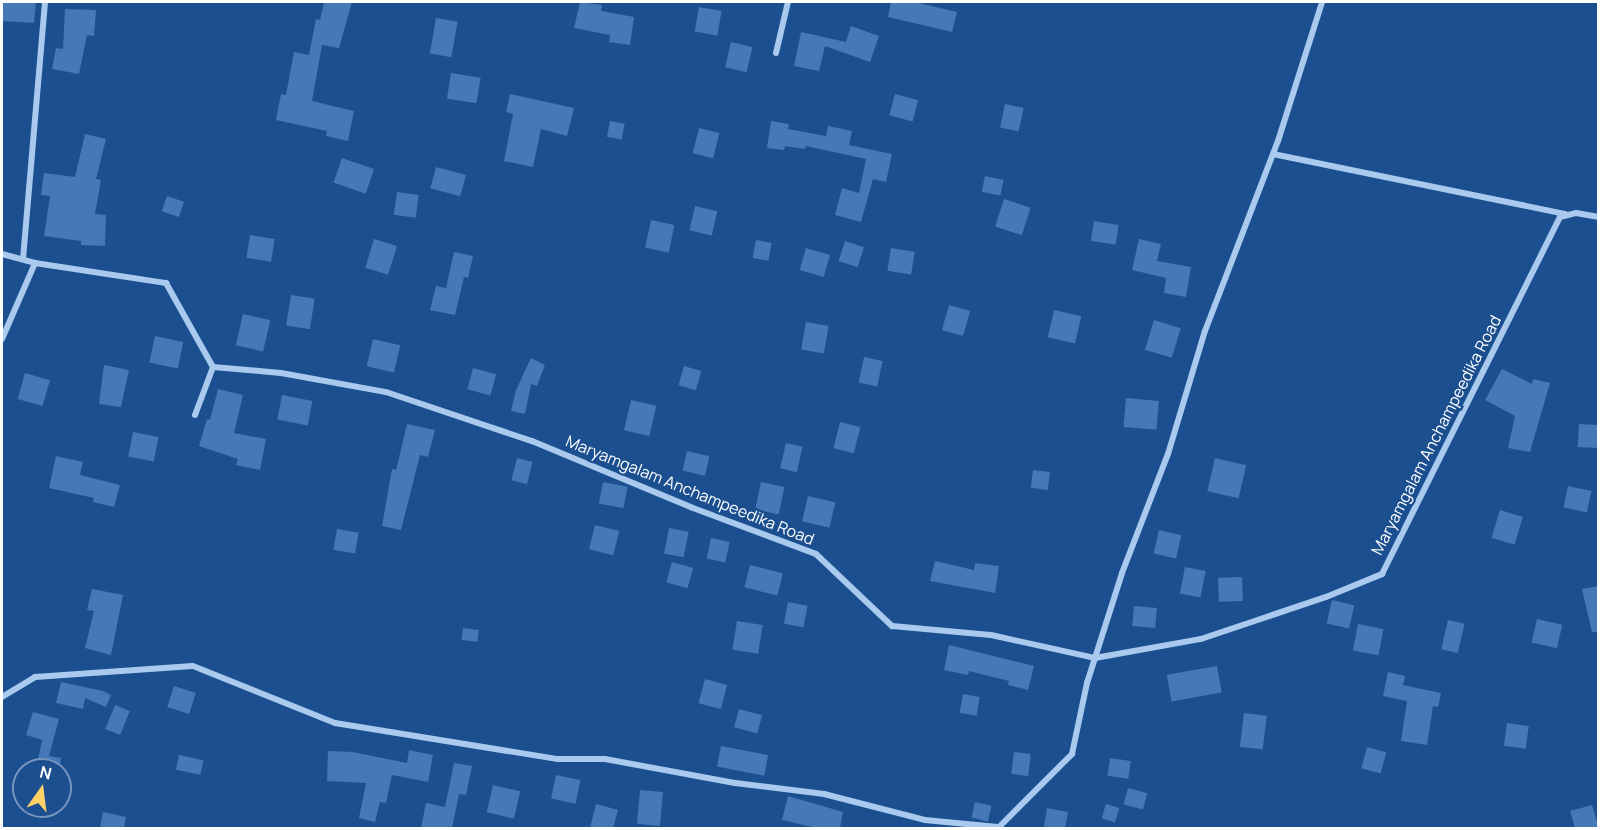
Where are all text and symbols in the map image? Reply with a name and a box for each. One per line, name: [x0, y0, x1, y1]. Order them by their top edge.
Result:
street label: Maryamgalam Anchampeedika Road: [1367, 312, 1505, 558]
street label: Maryamgalam Anchampeedika Road: [563, 431, 817, 549]
north arrow: [12, 758, 72, 818]
text: N: [38, 760, 54, 785]

